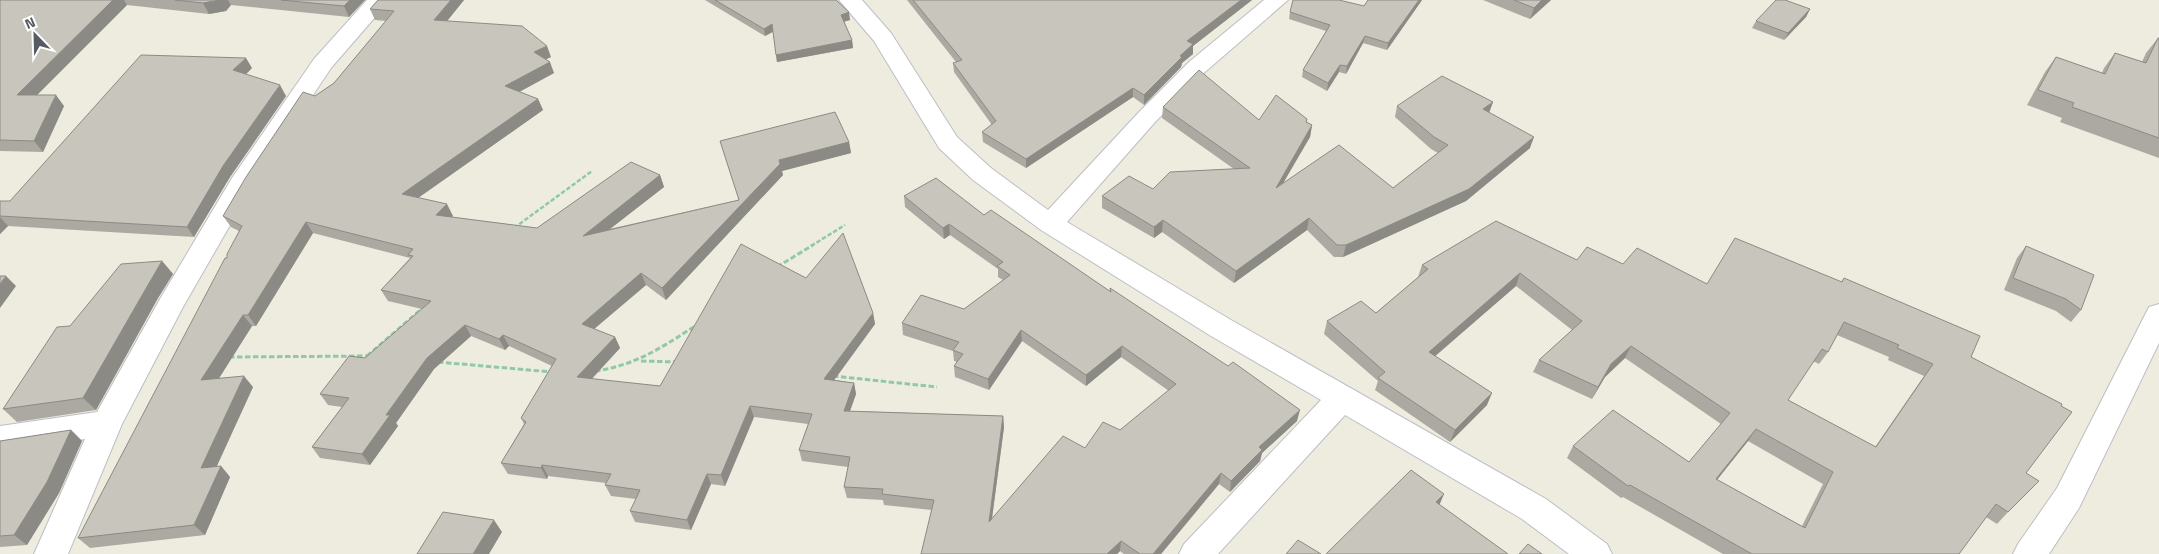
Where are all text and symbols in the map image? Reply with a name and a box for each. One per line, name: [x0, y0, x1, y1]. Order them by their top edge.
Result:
north arrow: [10, 10, 60, 60]
text: N: [21, 11, 38, 34]

